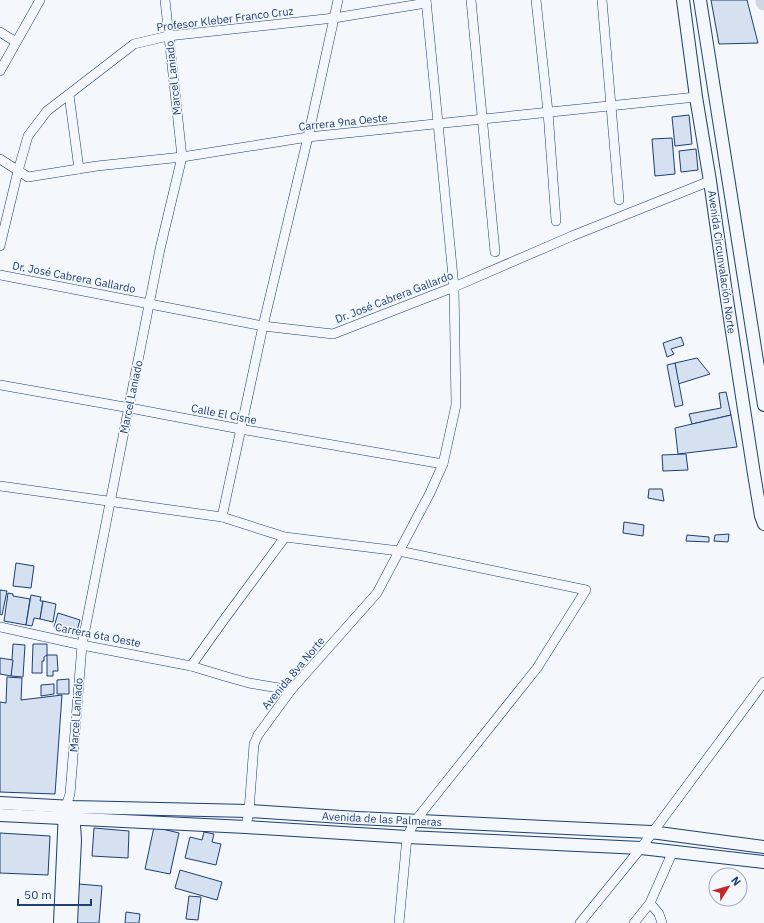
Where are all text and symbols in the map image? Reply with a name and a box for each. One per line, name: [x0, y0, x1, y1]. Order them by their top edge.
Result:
street label: Profesor Kleber Franco Cruz: [156, 4, 294, 34]
street label: Marcel Laniado: [162, 40, 184, 116]
street label: Carrera 9na Oeste: [298, 110, 388, 134]
street label: Avenida Circunvalación Norte: [705, 189, 739, 335]
street label: Dr. José Cabrera Gallardo: [11, 258, 137, 296]
street label: Dr. José Cabrera Gallardo: [333, 268, 455, 326]
street label: Marcel Laniado: [116, 359, 146, 435]
street label: Calle El Cisne: [190, 401, 258, 427]
street label: Carrera 6ta Oeste: [54, 620, 142, 650]
street label: Avenida 8va Norte: [259, 634, 327, 712]
street label: Marcel Laniado: [66, 677, 86, 753]
street label: Avenida de las Palmeras: [322, 809, 442, 829]
north arrow: [708, 867, 748, 907]
text: N: [728, 874, 744, 888]
scale bar: [18, 881, 91, 907]
text: 50 m: [24, 887, 52, 902]

